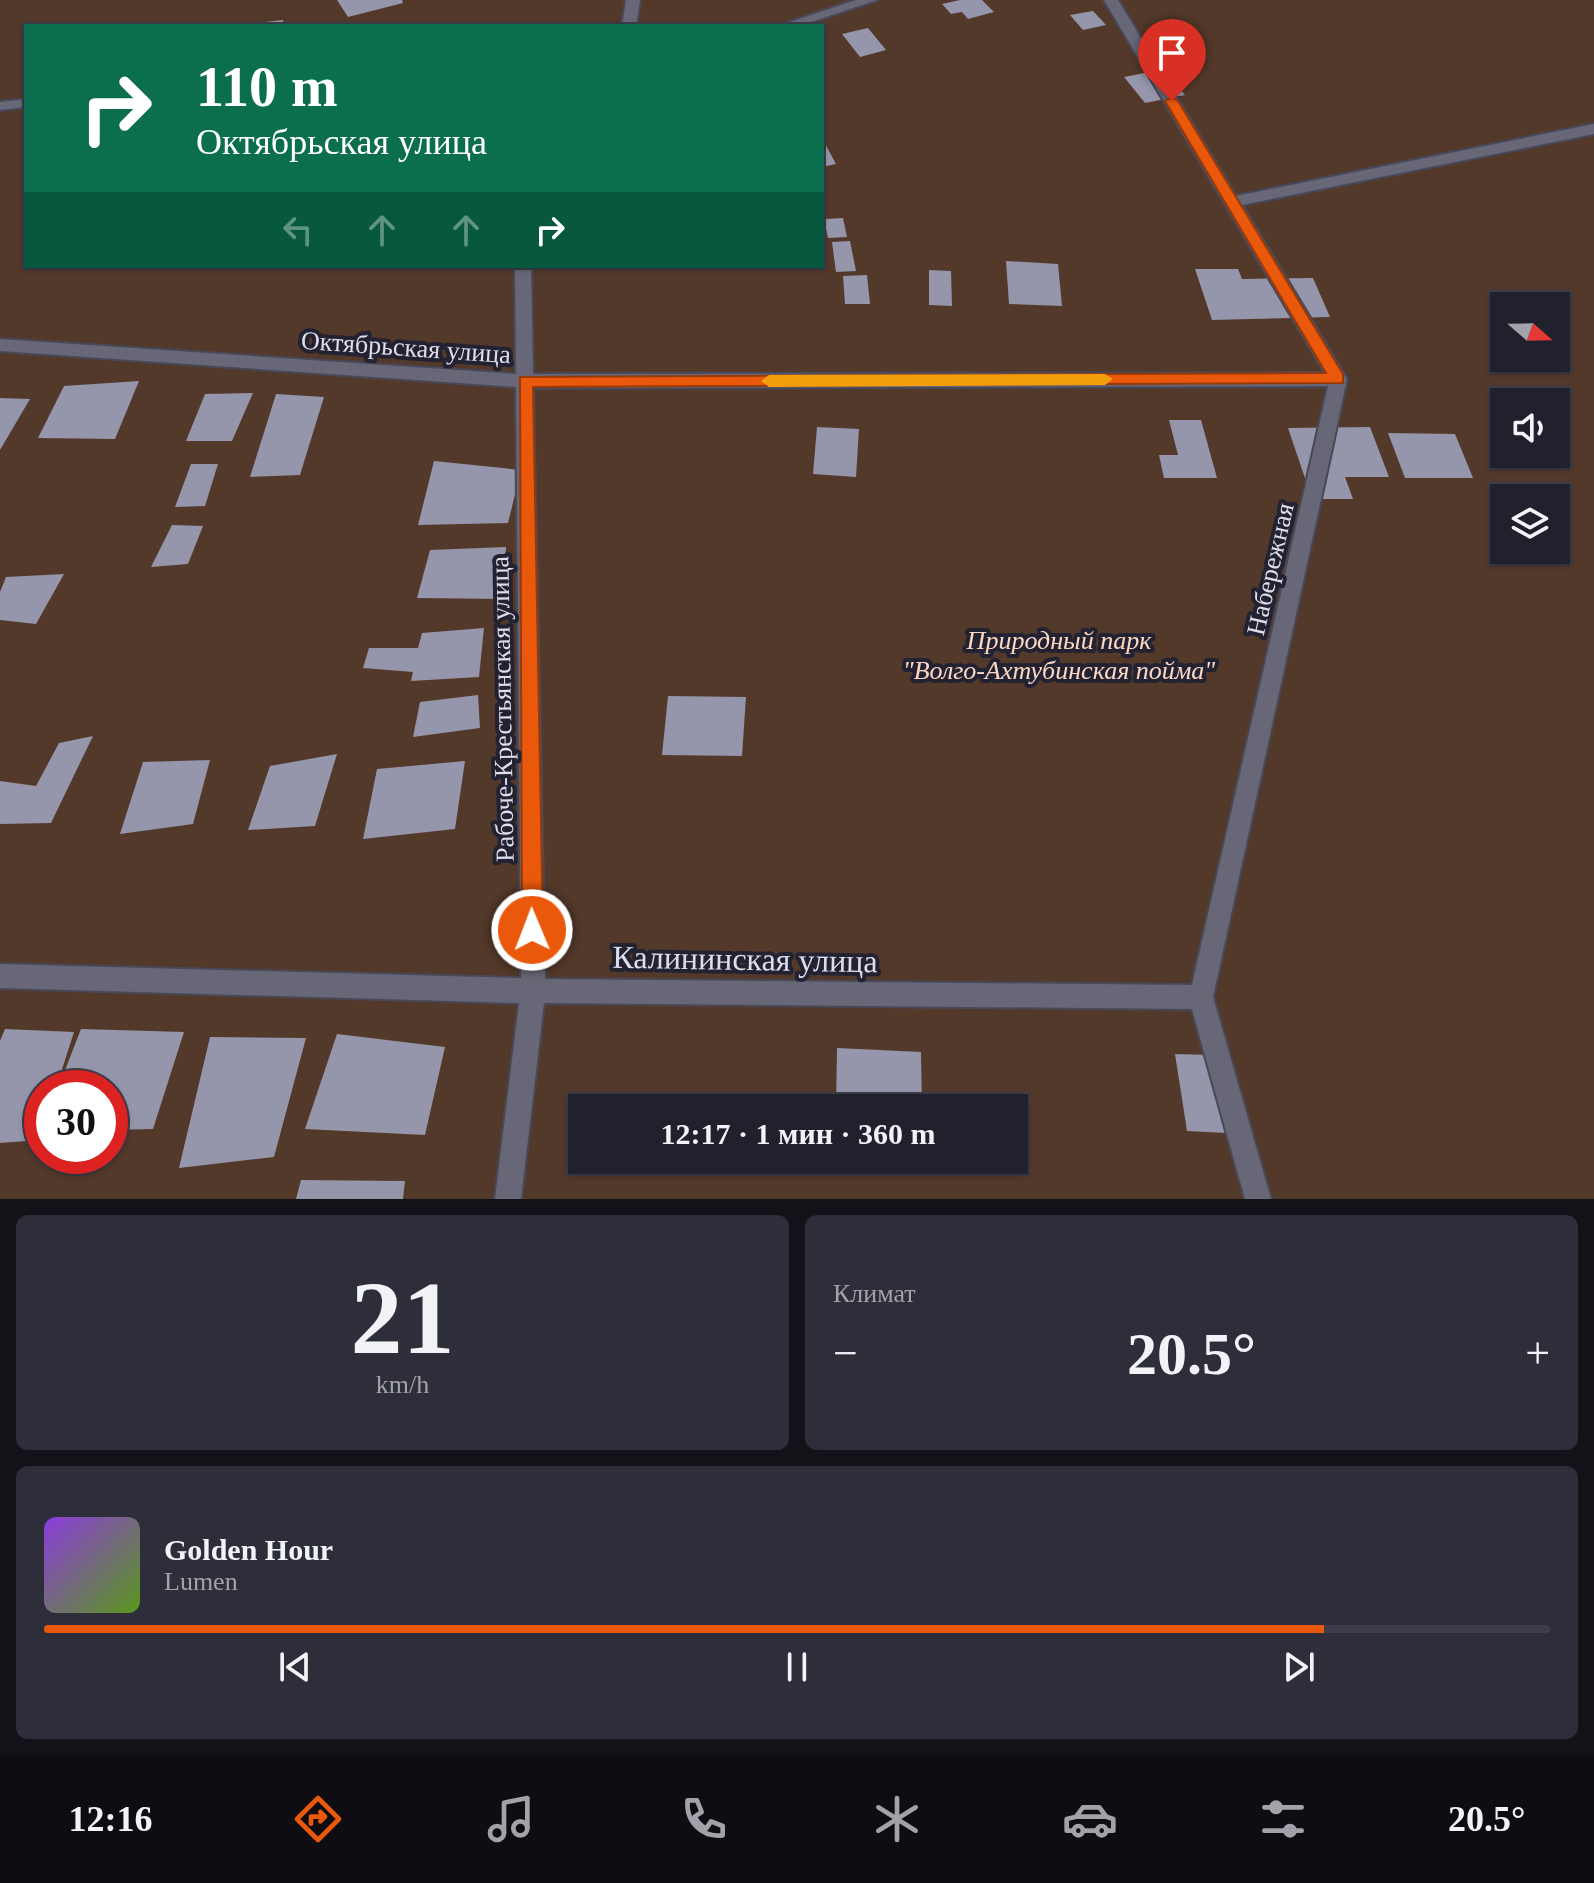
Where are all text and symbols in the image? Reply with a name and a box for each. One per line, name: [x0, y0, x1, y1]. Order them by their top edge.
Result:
pin: [1138, 19, 1206, 101]
icon: arrive: [1150, 31, 1194, 75]
icon: right: [64, 56, 168, 160]
text: 110 m: [196, 56, 338, 118]
text: Октябрьская улица: [196, 122, 487, 162]
icon: left: [276, 208, 320, 252]
icon: ahead: [360, 208, 404, 252]
icon: ahead: [444, 208, 488, 252]
icon: right: [528, 208, 572, 252]
north arrow: [1490, 292, 1570, 372]
map controls: [1490, 292, 1570, 564]
street label: Октябрьская улица: [300, 326, 512, 369]
button: sound: [1490, 388, 1570, 468]
button: layers: [1490, 484, 1570, 564]
street label: Набережная: [1241, 500, 1300, 638]
street label: Рабоче-Крестьянская улица: [485, 555, 520, 862]
park label: Природный парк "Волго-Ахтубинская пойма": [903, 626, 1215, 685]
position arrow: [490, 888, 574, 972]
street label: Калининская улица: [612, 939, 878, 979]
speed limit sign: 30: [24, 1070, 128, 1174]
text: 12:17 · 1 мин · 360 m: [661, 1117, 936, 1150]
text: 21: [351, 1260, 455, 1375]
text: Климат: [833, 1279, 916, 1308]
text: 20.5°: [1127, 1321, 1256, 1387]
text: −: [833, 1329, 858, 1378]
text: +: [1525, 1329, 1550, 1378]
text: km/h: [376, 1370, 429, 1399]
text: Golden Hour: [164, 1533, 333, 1566]
text: Lumen: [164, 1567, 238, 1596]
icon: previous: [273, 1645, 317, 1689]
icon: pause: [775, 1645, 819, 1689]
icon: next: [1277, 1645, 1321, 1689]
icon: directions: [290, 1791, 346, 1847]
icon: music: [483, 1791, 539, 1847]
icon: phone: [676, 1791, 732, 1847]
icon: climate: [869, 1791, 925, 1847]
icon: car: [1062, 1791, 1118, 1847]
icon: filters: [1255, 1791, 1311, 1847]
text: 12:16: [69, 1799, 153, 1839]
text: 20.5°: [1448, 1799, 1525, 1839]

